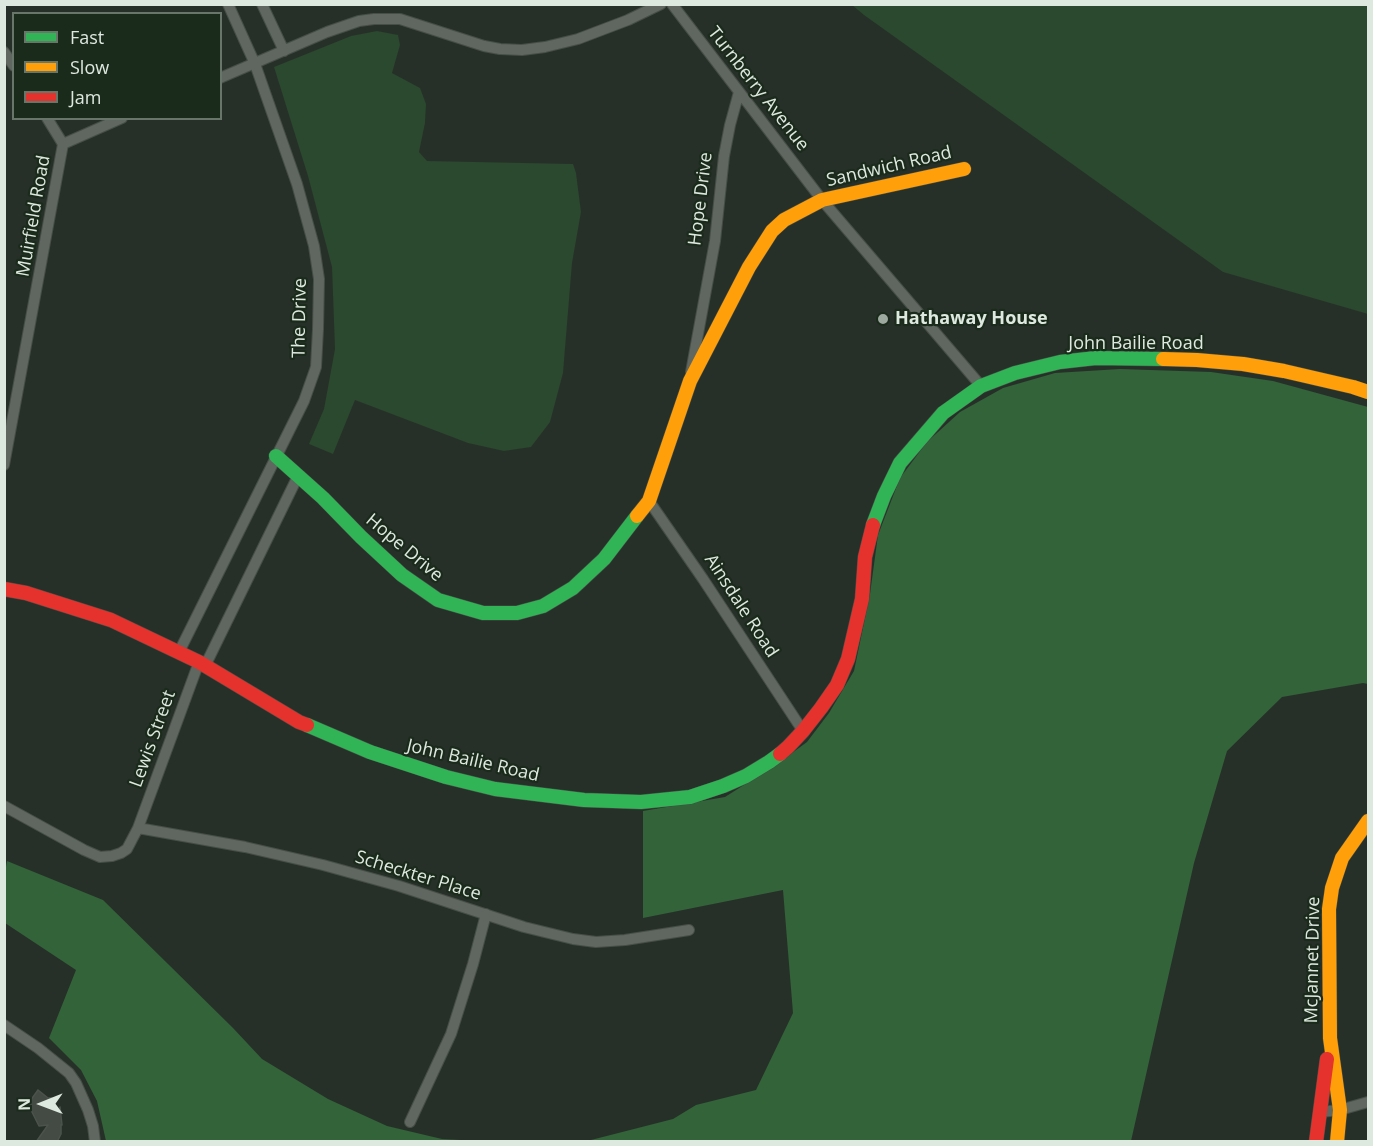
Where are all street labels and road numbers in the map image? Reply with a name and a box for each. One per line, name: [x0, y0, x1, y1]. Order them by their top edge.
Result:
street label: Turnberry Avenue: [703, 23, 813, 155]
street label: Sandwich Road: [824, 142, 954, 192]
street label: Hope Drive: [685, 151, 717, 247]
street label: Muirfield Road: [13, 154, 55, 278]
street label: The Drive: [289, 278, 311, 358]
street label: John Bailie Road: [1068, 333, 1204, 355]
street label: Hope Drive: [361, 510, 447, 586]
street label: Ainsdale Road: [700, 550, 782, 662]
street label: Lewis Street: [125, 688, 181, 790]
street label: John Bailie Road: [405, 735, 541, 787]
street label: Scheckter Place: [353, 847, 483, 905]
street label: McJannet Drive: [1301, 896, 1325, 1024]

